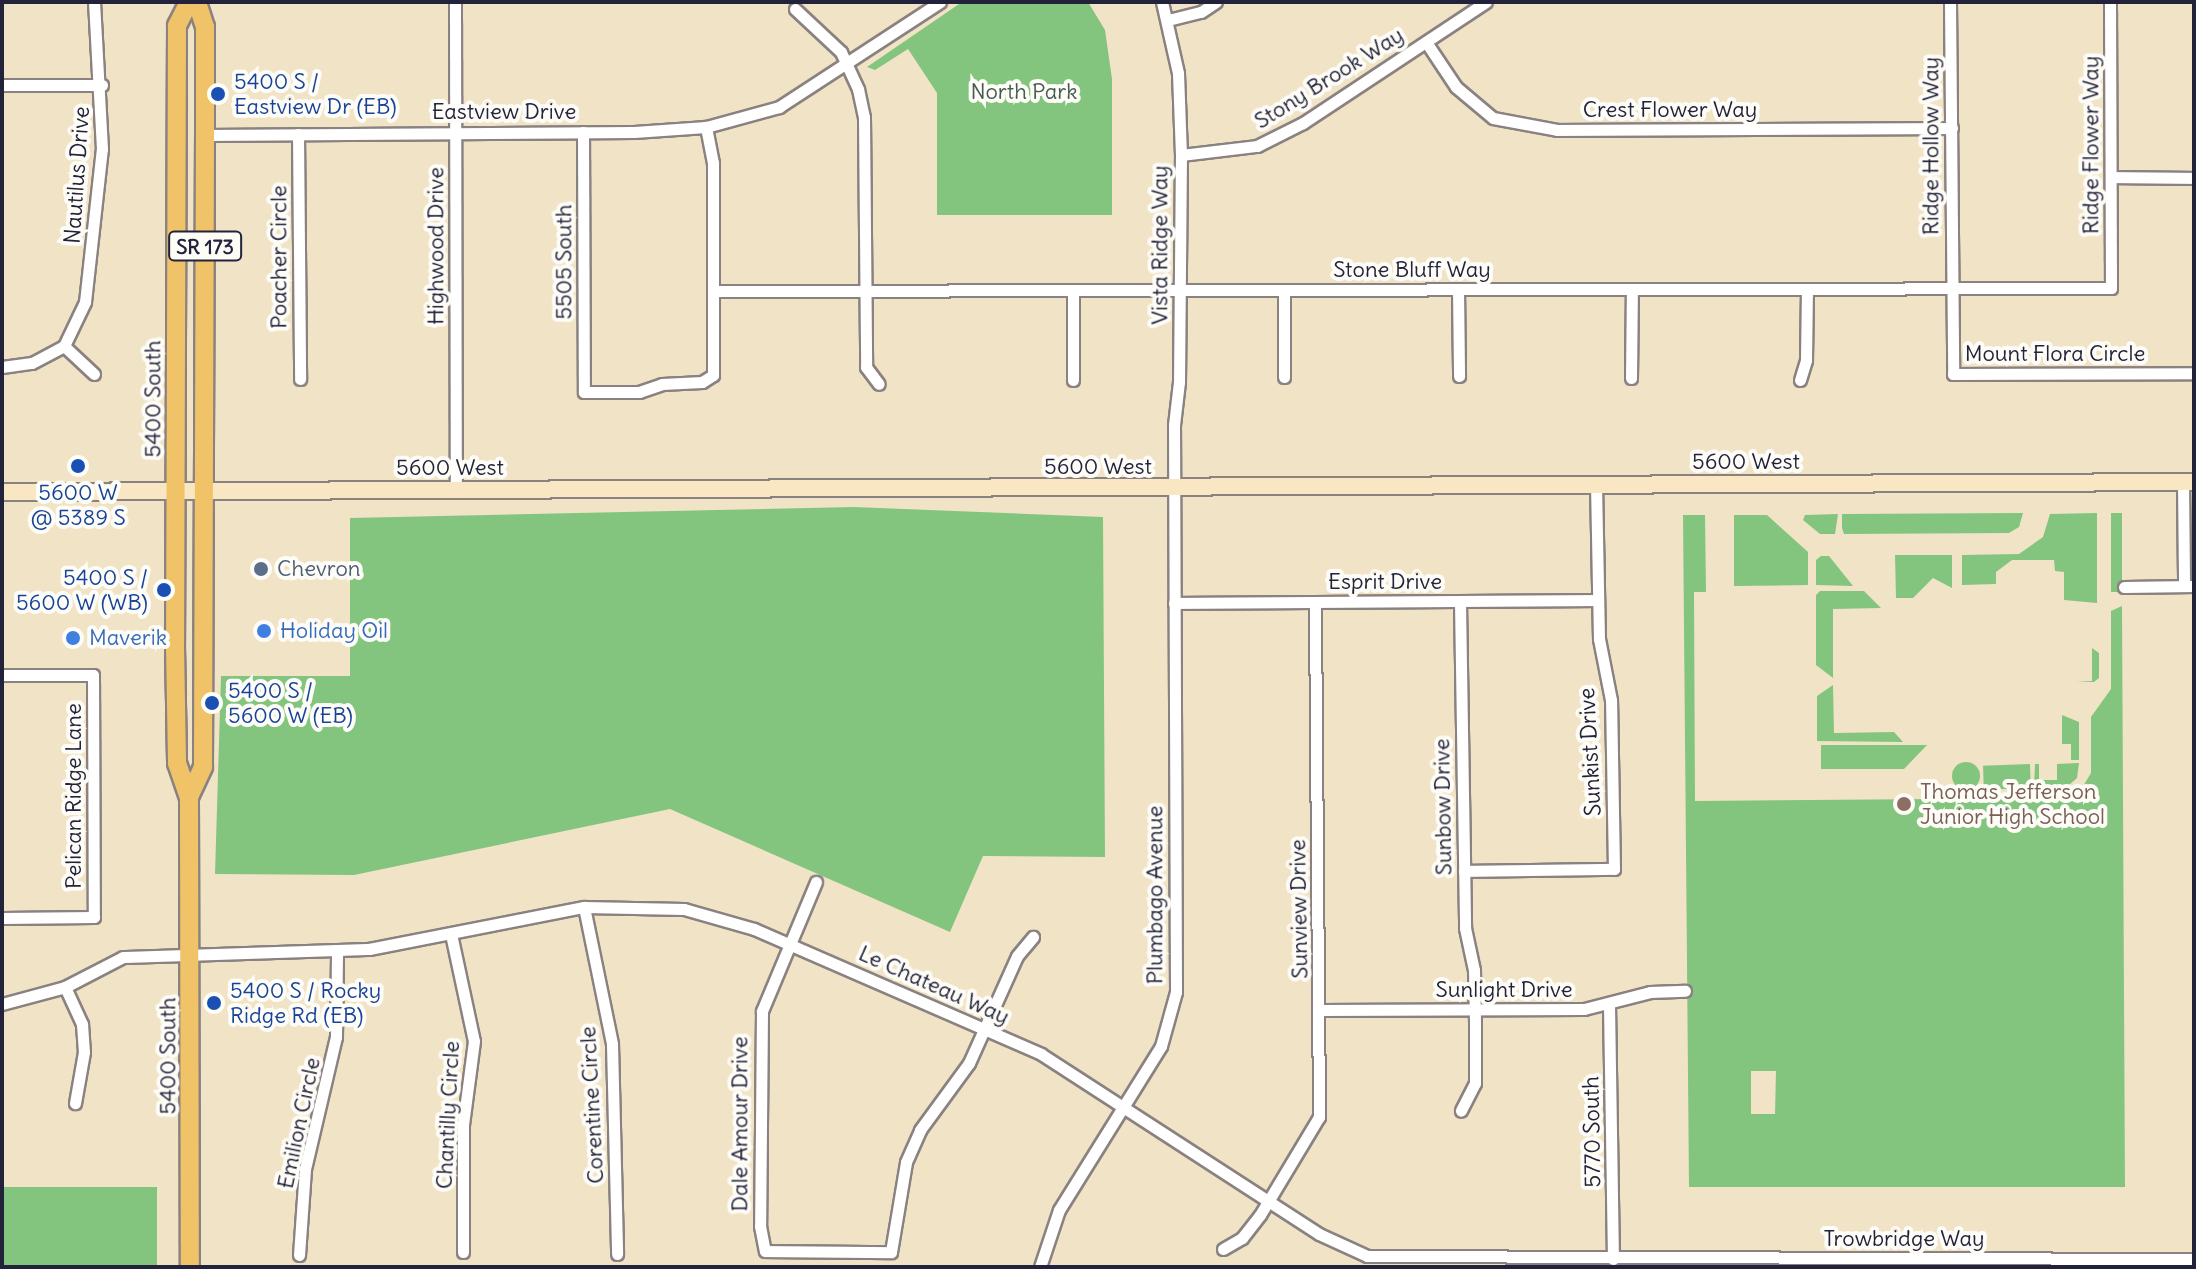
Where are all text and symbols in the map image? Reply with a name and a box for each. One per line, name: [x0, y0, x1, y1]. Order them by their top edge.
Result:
street label: Stony Brook Way: [1250, 22, 1408, 134]
street label: Ridge Flower Way: [2078, 56, 2104, 234]
street label: Ridge Hollow Way: [1918, 57, 1944, 235]
place label: 5400 S / Eastview Dr (EB): [234, 68, 397, 120]
park label: North Park: [970, 79, 1078, 105]
marker: 5400 S / Eastview Dr (EB): [209, 85, 227, 103]
street label: Crest Flower Way: [1583, 97, 1757, 123]
street label: Eastview Drive: [432, 99, 576, 125]
street label: Nautilus Drive: [59, 105, 95, 245]
street label: Vista Ridge Way: [1147, 165, 1173, 325]
street label: Highwood Drive: [423, 167, 449, 325]
street label: Poacher Circle: [266, 185, 292, 329]
street label: 5505 South: [551, 204, 577, 320]
road number: SR 173: [167, 230, 243, 262]
street label: Stone Bluff Way: [1333, 257, 1491, 283]
street label: 5400 South: [140, 340, 166, 458]
street label: Mount Flora Circle: [1965, 341, 2145, 367]
street label: 5600 West: [1692, 449, 1800, 475]
street label: 5600 West: [1044, 454, 1152, 480]
street label: 5600 West: [396, 455, 504, 481]
marker: 5600 W @ 5389 S: [69, 457, 87, 475]
place label: 5600 W @ 5389 S: [30, 479, 126, 530]
place label: Chevron: [277, 556, 361, 582]
marker: Chevron: [252, 560, 270, 578]
place label: 5400 S / 5600 W (WB): [16, 564, 148, 616]
street label: Esprit Drive: [1328, 569, 1442, 595]
marker: 5400 S / 5600 W (WB): [155, 581, 173, 599]
place label: Holiday Oil: [280, 618, 388, 644]
marker: Holiday Oil: [255, 622, 273, 640]
place label: Maverik: [89, 625, 167, 651]
marker: Maverik: [64, 629, 82, 647]
place label: 5400 S / 5600 W (EB): [228, 677, 353, 728]
street label: Sunkist Drive: [1573, 687, 1607, 817]
marker: 5400 S / 5600 W (EB): [203, 694, 221, 712]
street label: Pelican Ridge Lane: [61, 703, 87, 889]
street label: Sunbow Drive: [1429, 738, 1457, 876]
place label: Thomas Jefferson Junior High School: [1920, 778, 2105, 830]
marker: Thomas Jefferson Junior High School: [1895, 795, 1913, 813]
street label: Plumbago Avenue: [1142, 806, 1168, 984]
street label: Sunview Drive: [1285, 839, 1313, 979]
street label: Le Chateau Way: [855, 940, 1013, 1030]
place label: 5400 S / Rocky Ridge Rd (EB): [230, 977, 381, 1028]
street label: Sunlight Drive: [1435, 977, 1573, 1003]
marker: 5400 S / Rocky Ridge Rd (EB): [205, 994, 223, 1012]
street label: 5400 South: [155, 997, 181, 1115]
street label: Corentine Circle: [575, 1026, 609, 1184]
street label: Dale Amour Drive: [727, 1036, 753, 1212]
street label: Chantilly Circle: [431, 1040, 465, 1190]
street label: Emilion Circle: [272, 1055, 326, 1191]
street label: 5770 South: [1578, 1076, 1606, 1188]
street label: Trowbridge Way: [1823, 1226, 1985, 1252]

